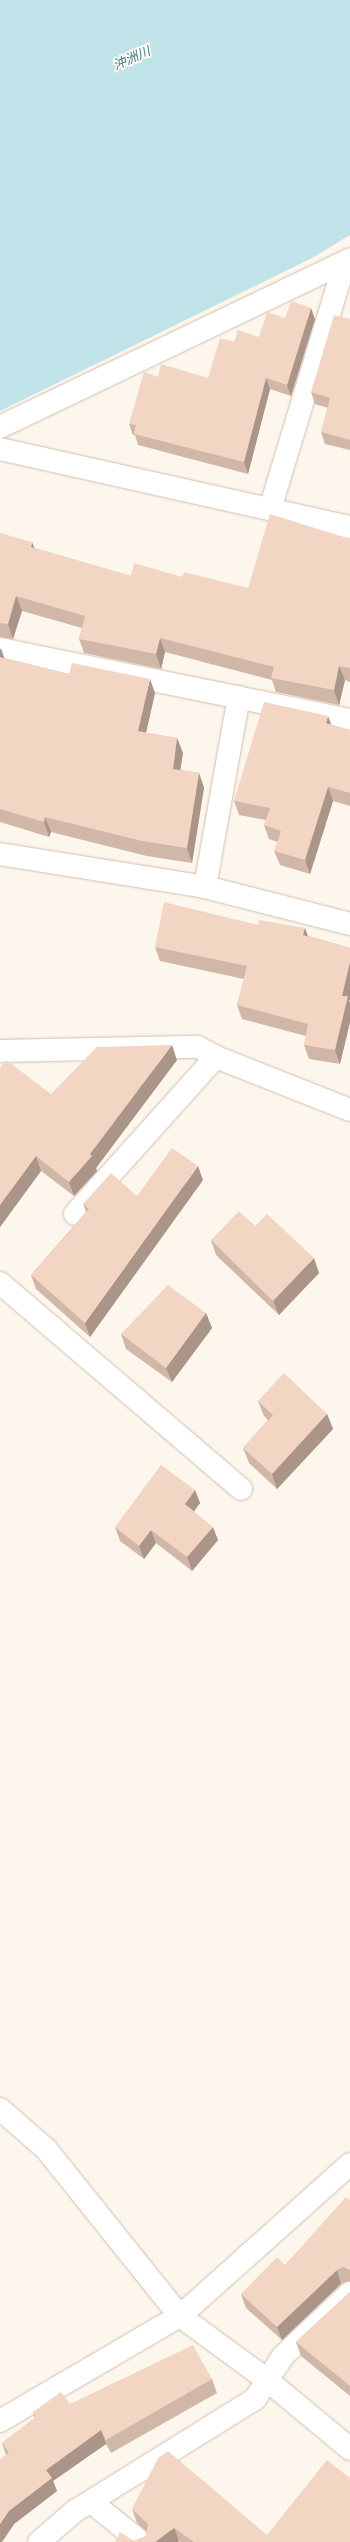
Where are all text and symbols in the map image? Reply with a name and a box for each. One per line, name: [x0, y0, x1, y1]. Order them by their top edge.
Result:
water label: 沖洲川: [111, 44, 153, 74]

